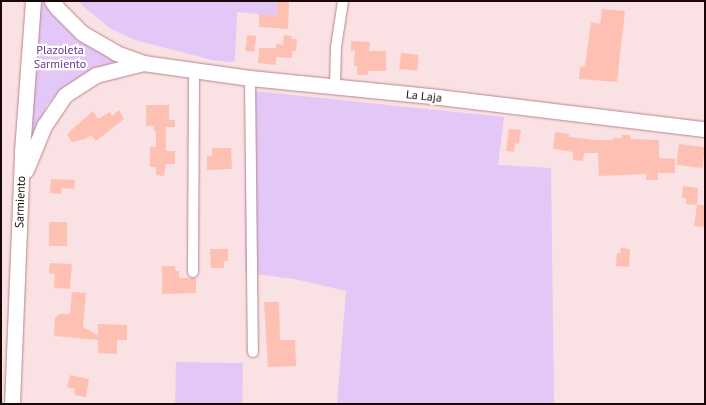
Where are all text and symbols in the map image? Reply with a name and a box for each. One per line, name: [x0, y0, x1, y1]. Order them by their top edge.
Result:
park label: Plazoleta Sarmiento: [34, 43, 86, 71]
street label: La Laja: [405, 87, 443, 105]
street label: Sarmiento: [12, 176, 28, 228]

